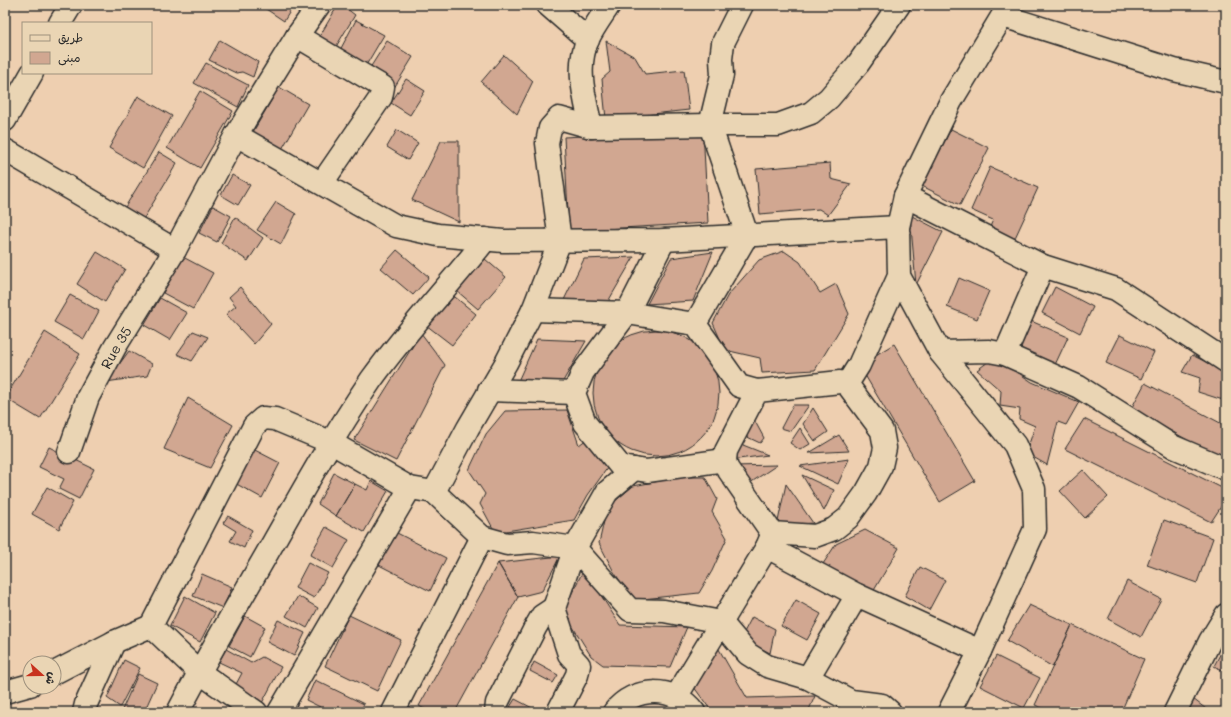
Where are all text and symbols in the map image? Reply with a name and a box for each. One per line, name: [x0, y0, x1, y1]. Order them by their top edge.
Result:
legend: [22, 22, 152, 74]
text: طريق: [58, 29, 83, 45]
text: مبنى: [58, 49, 81, 66]
street label: Rue 35: [96, 322, 135, 372]
north arrow: [22, 655, 62, 695]
text: ش: [43, 670, 61, 687]

